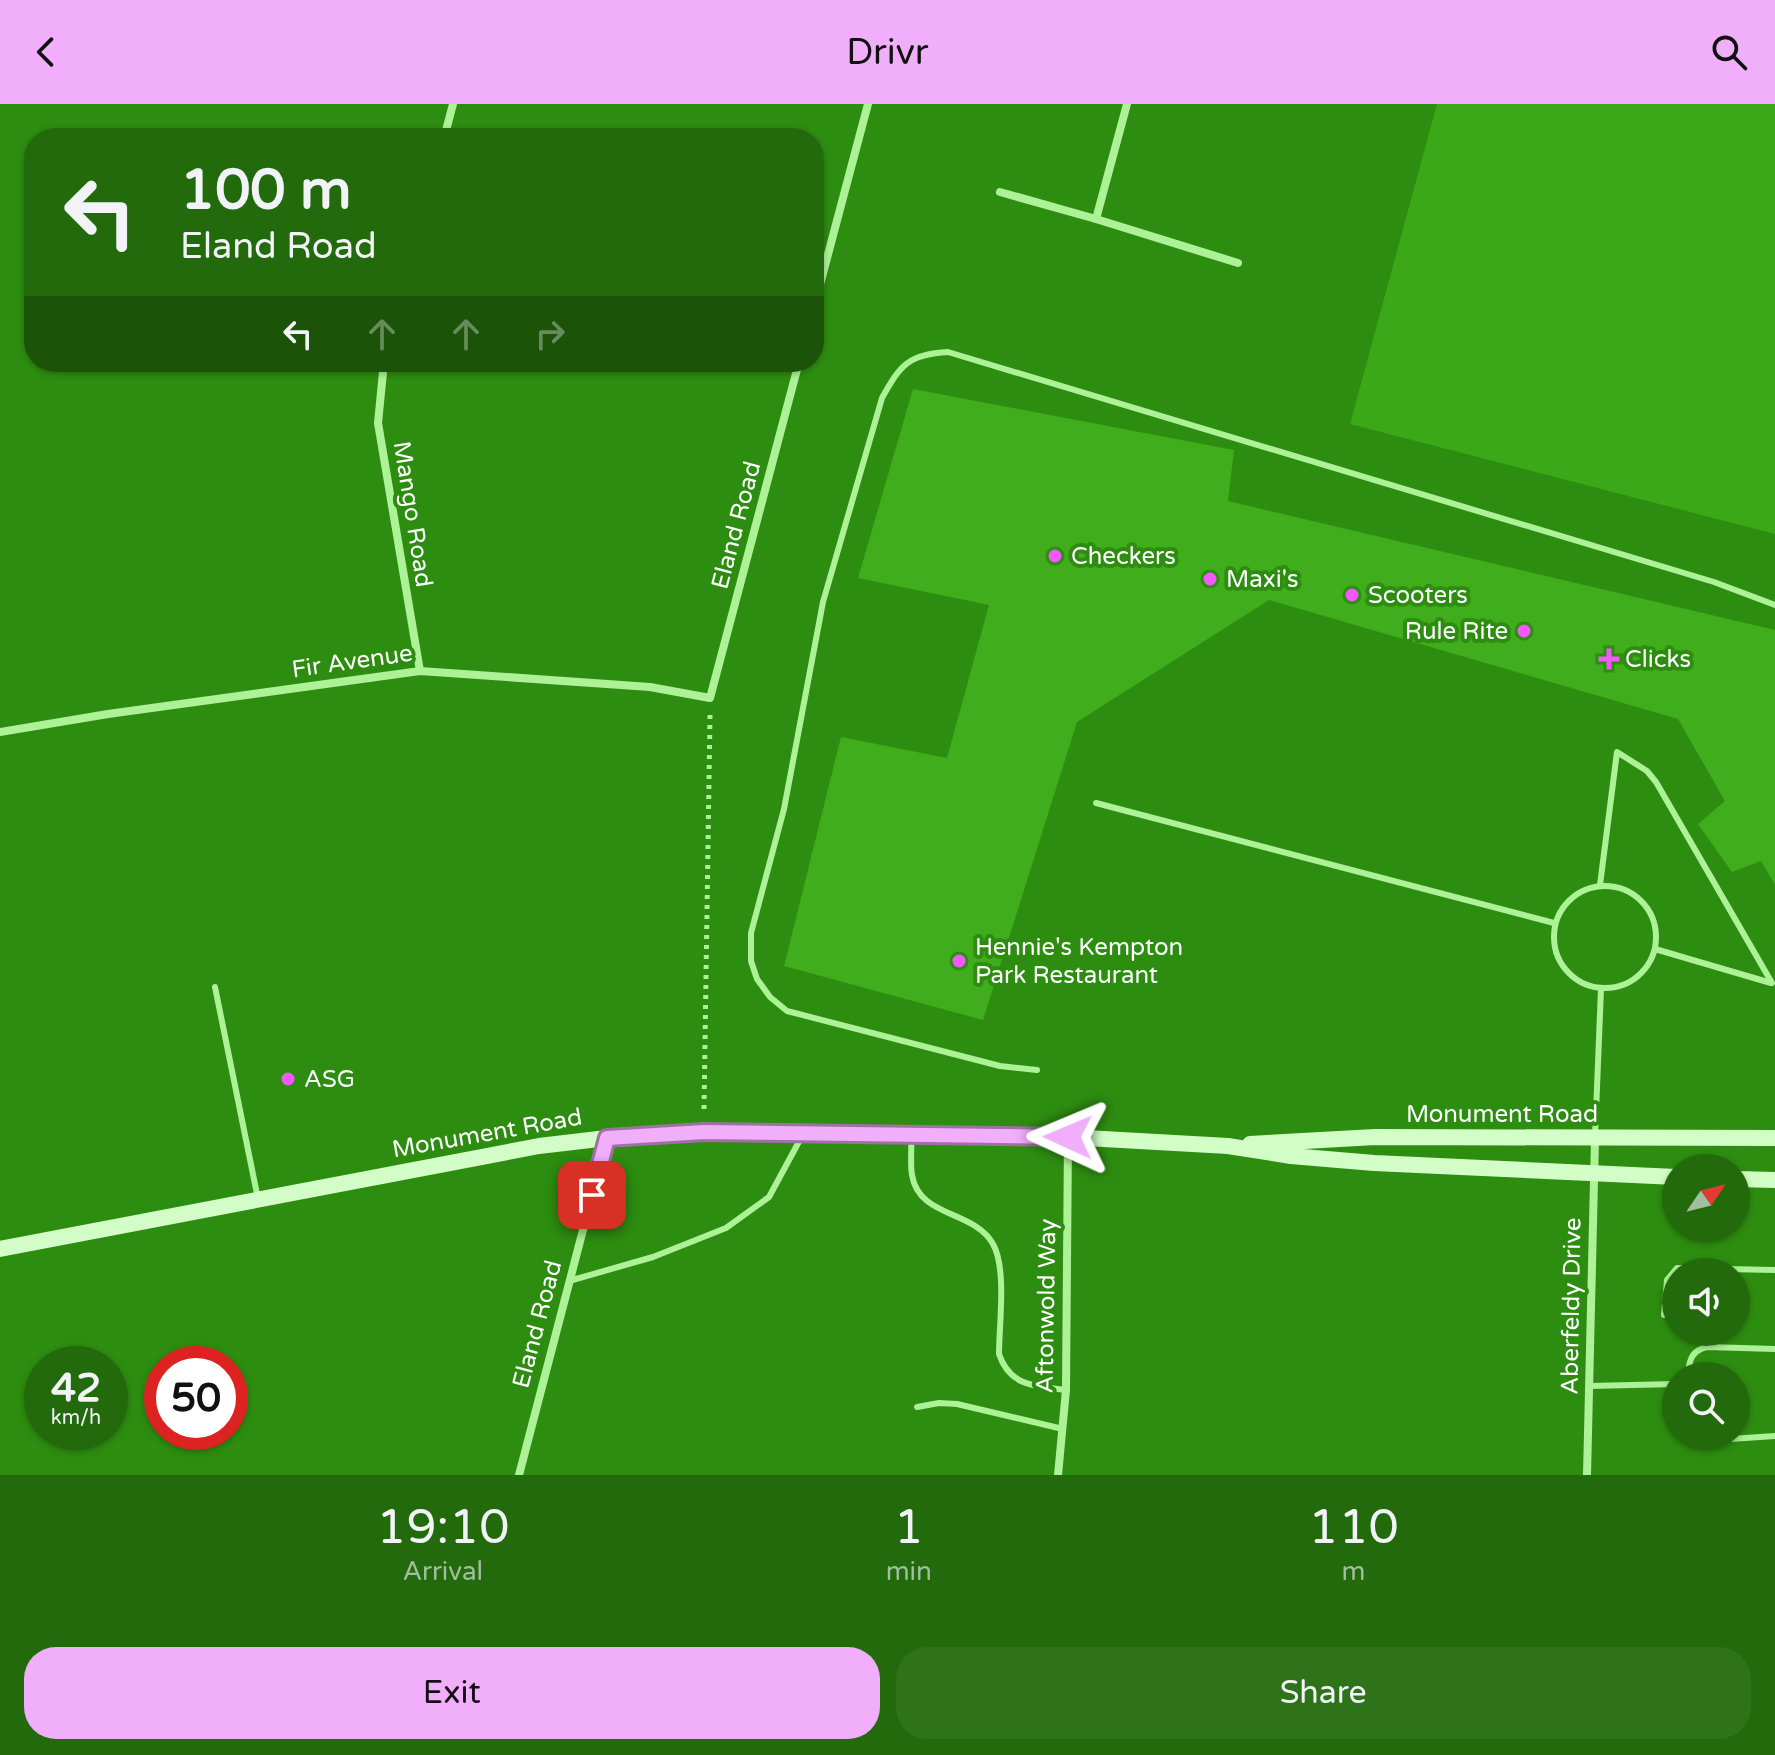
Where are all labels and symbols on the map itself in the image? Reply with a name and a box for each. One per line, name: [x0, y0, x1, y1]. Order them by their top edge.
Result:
street label: Mango Road: [387, 439, 438, 589]
street label: Eland Road: [706, 458, 767, 592]
place label: Checkers: [1071, 542, 1176, 571]
marker: Checkers: [1046, 547, 1064, 565]
place label: Maxi's: [1226, 565, 1298, 594]
marker: Maxi's: [1201, 570, 1219, 588]
place label: Scooters: [1368, 581, 1468, 610]
marker: Scooters: [1343, 586, 1361, 604]
place label: Rule Rite: [1405, 617, 1508, 646]
marker: Rule Rite: [1515, 622, 1533, 640]
street label: Fir Avenue: [290, 639, 414, 684]
place label: Clicks: [1625, 645, 1691, 674]
marker: Clicks: [1600, 650, 1618, 668]
place label: Hennie's Kempton Park Restaurant: [975, 933, 1183, 990]
marker: Hennie's Kempton Park Restaurant: [950, 952, 968, 970]
place label: ASG: [304, 1065, 355, 1094]
marker: ASG: [279, 1070, 297, 1088]
position arrow: [1026, 1095, 1110, 1179]
street label: Monument Road: [1406, 1100, 1598, 1129]
street label: Monument Road: [390, 1103, 584, 1164]
north arrow: [1662, 1154, 1750, 1242]
pin: [558, 1161, 626, 1229]
street label: Aberfeldy Drive: [1555, 1217, 1588, 1395]
street label: Aftonwold Way: [1030, 1218, 1063, 1394]
street label: Eland Road: [507, 1257, 568, 1391]
speed limit sign: 50: [144, 1346, 248, 1450]

